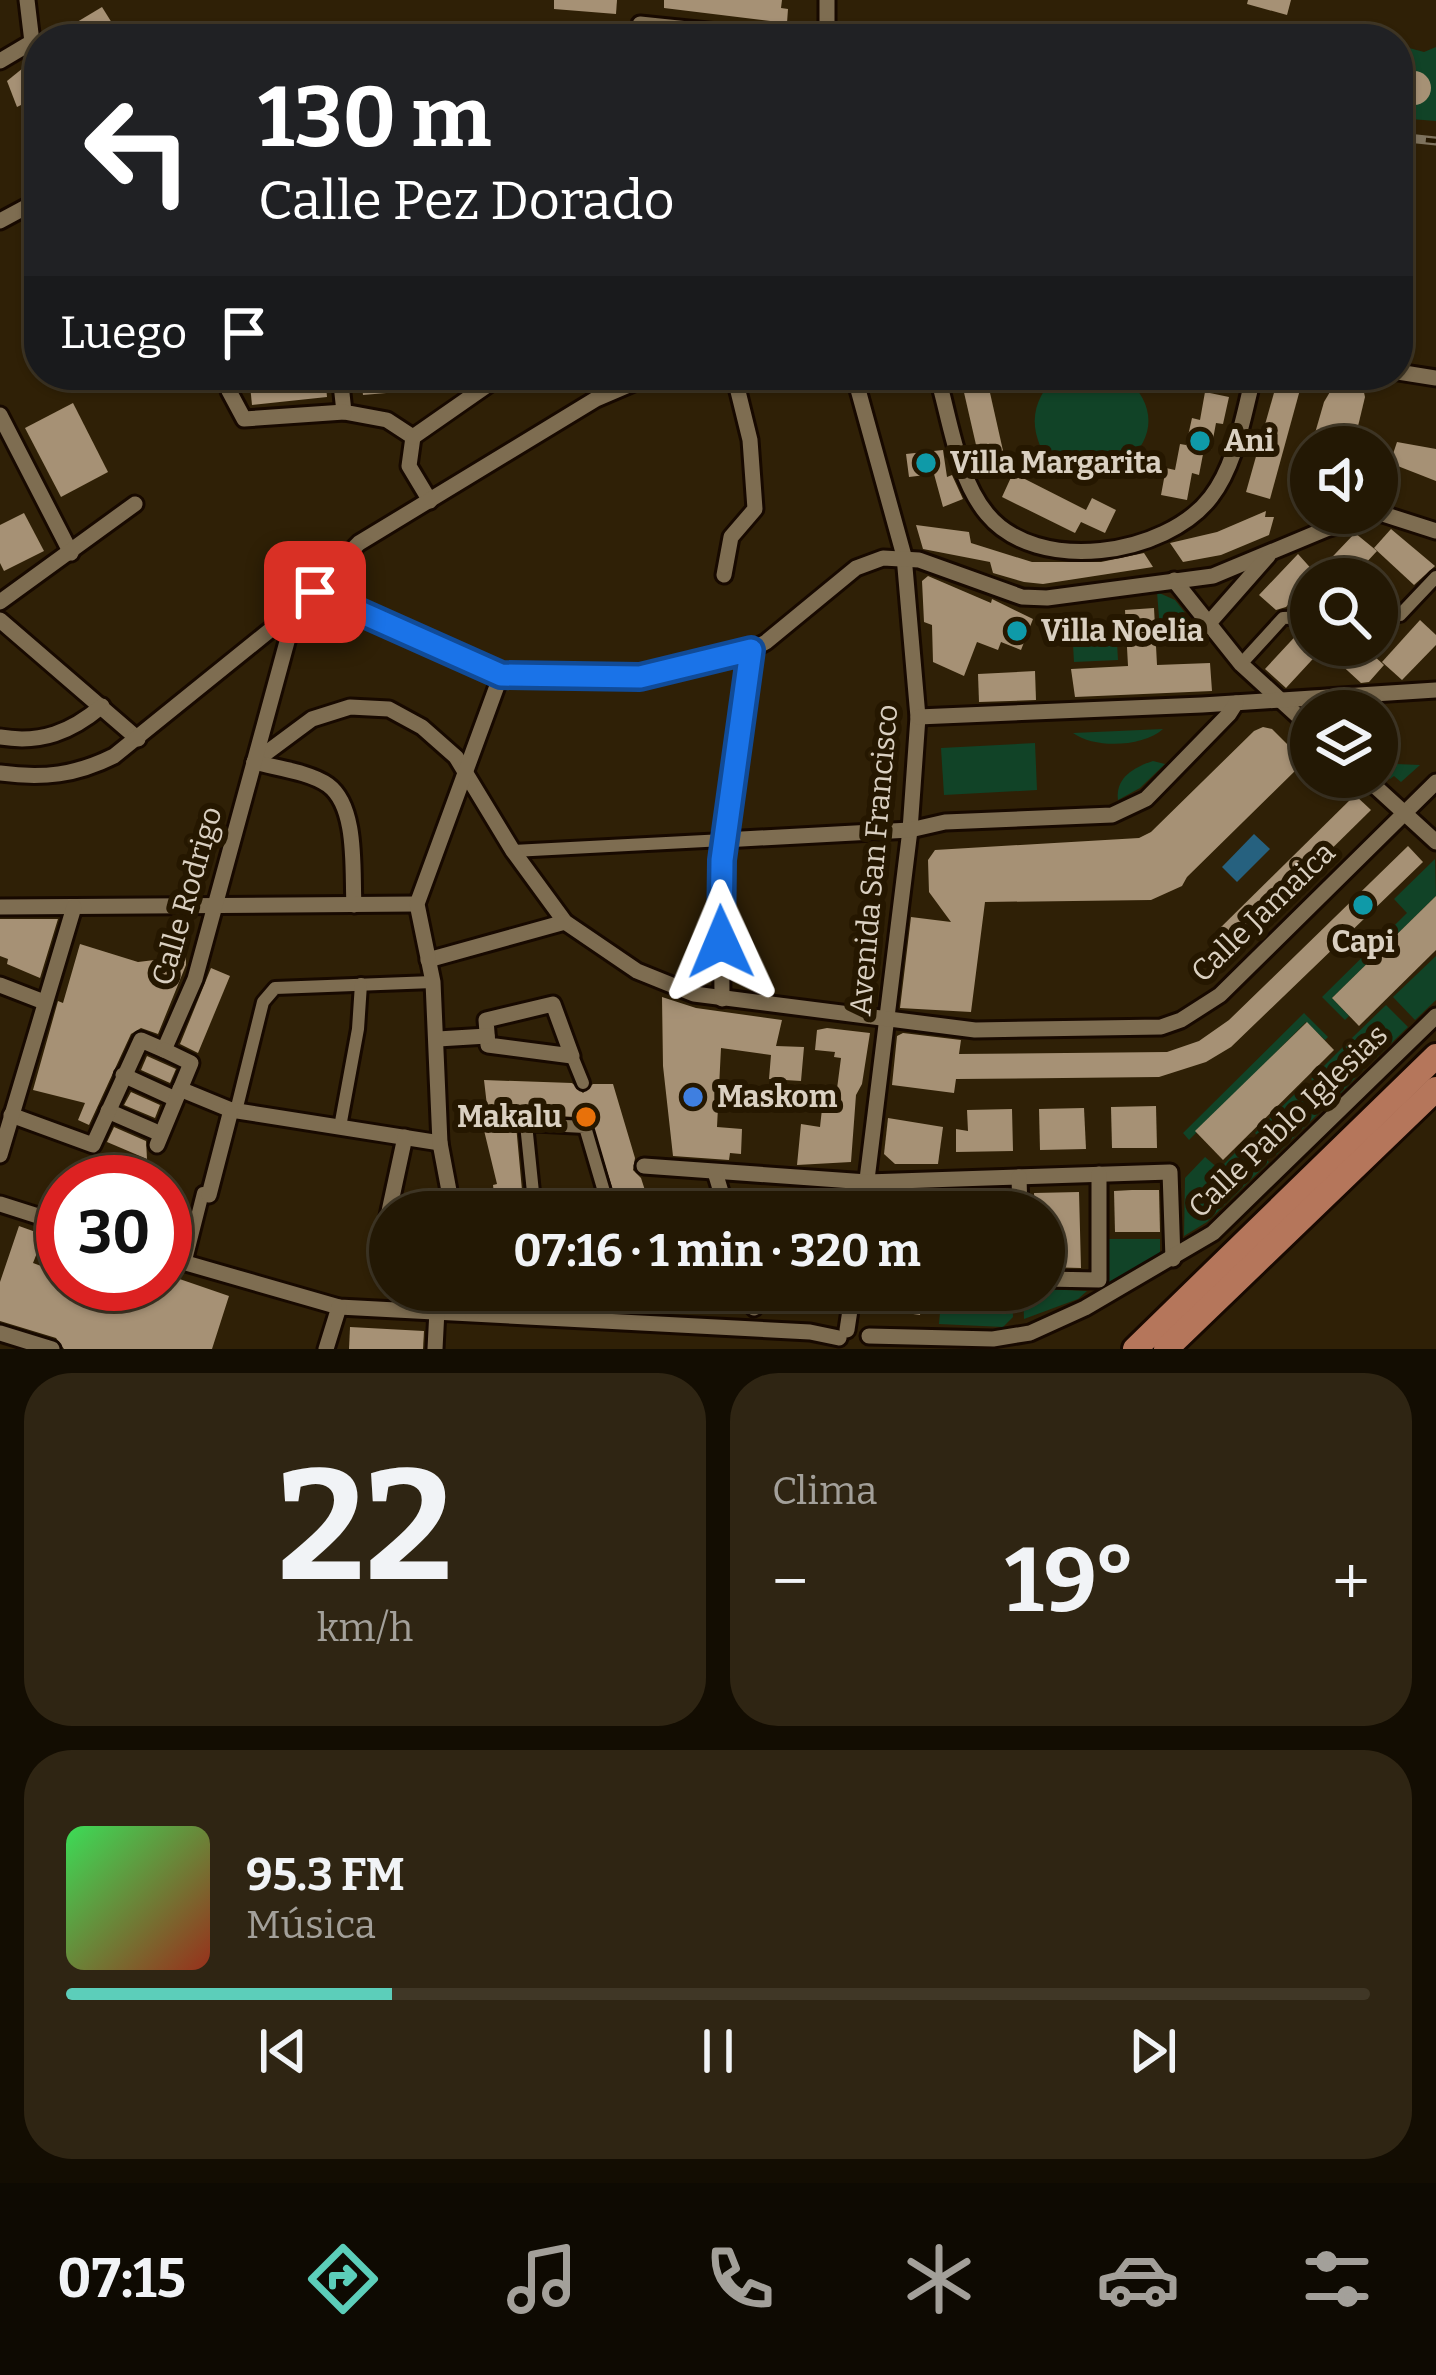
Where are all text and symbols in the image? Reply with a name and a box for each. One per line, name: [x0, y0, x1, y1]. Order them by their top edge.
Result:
text: 130 m: [258, 67, 491, 168]
icon: left: [60, 72, 216, 228]
text: Calle Pez Dorado: [258, 169, 675, 233]
icon: arrive: [211, 300, 277, 366]
text: Luego: [60, 306, 187, 360]
place label: Ani: [1224, 423, 1274, 459]
map controls: [1290, 426, 1398, 798]
button: sound: [1290, 426, 1398, 534]
marker: Ani: [1187, 428, 1213, 454]
place label: Villa Margarita: [950, 445, 1162, 481]
marker: Villa Margarita: [913, 450, 939, 476]
pin: [264, 541, 366, 643]
button: search: [1290, 558, 1398, 666]
icon: arrive: [282, 559, 348, 625]
place label: Villa Noelia: [1041, 613, 1204, 649]
marker: Villa Noelia: [1004, 618, 1030, 644]
button: layers: [1290, 690, 1398, 798]
street label: Avenida San Francisco: [842, 703, 906, 1017]
street label: Calle Rodrigo: [144, 802, 230, 990]
street label: Calle Jamaica: [1184, 835, 1342, 989]
position arrow: [658, 879, 784, 1005]
marker: Capi: [1350, 892, 1376, 918]
place label: Capi: [1331, 924, 1395, 960]
street label: Calle Pablo Iglesias: [1181, 1017, 1395, 1225]
place label: Maskom: [717, 1079, 838, 1115]
marker: Maskom: [680, 1084, 706, 1110]
place label: Makalu: [457, 1099, 562, 1135]
marker: Makalu: [573, 1104, 599, 1130]
speed limit sign: 30: [36, 1155, 192, 1311]
text: 07:16 · 1 min · 320 m: [513, 1224, 921, 1278]
text: 22: [277, 1433, 453, 1620]
text: Clima: [772, 1468, 877, 1514]
text: 19°: [1005, 1527, 1136, 1635]
text: −: [772, 1542, 808, 1621]
text: +: [1332, 1542, 1370, 1621]
text: km/h: [317, 1605, 413, 1651]
text: 95.3 FM: [246, 1848, 405, 1902]
text: Música: [246, 1902, 376, 1948]
icon: previous: [250, 2018, 316, 2084]
icon: pause: [685, 2018, 751, 2084]
icon: next: [1120, 2018, 1186, 2084]
icon: directions: [301, 2237, 385, 2321]
icon: music: [500, 2237, 584, 2321]
icon: phone: [698, 2237, 782, 2321]
icon: climate: [897, 2237, 981, 2321]
icon: car: [1096, 2237, 1180, 2321]
icon: filters: [1295, 2237, 1379, 2321]
text: 07:15: [57, 2247, 186, 2311]

